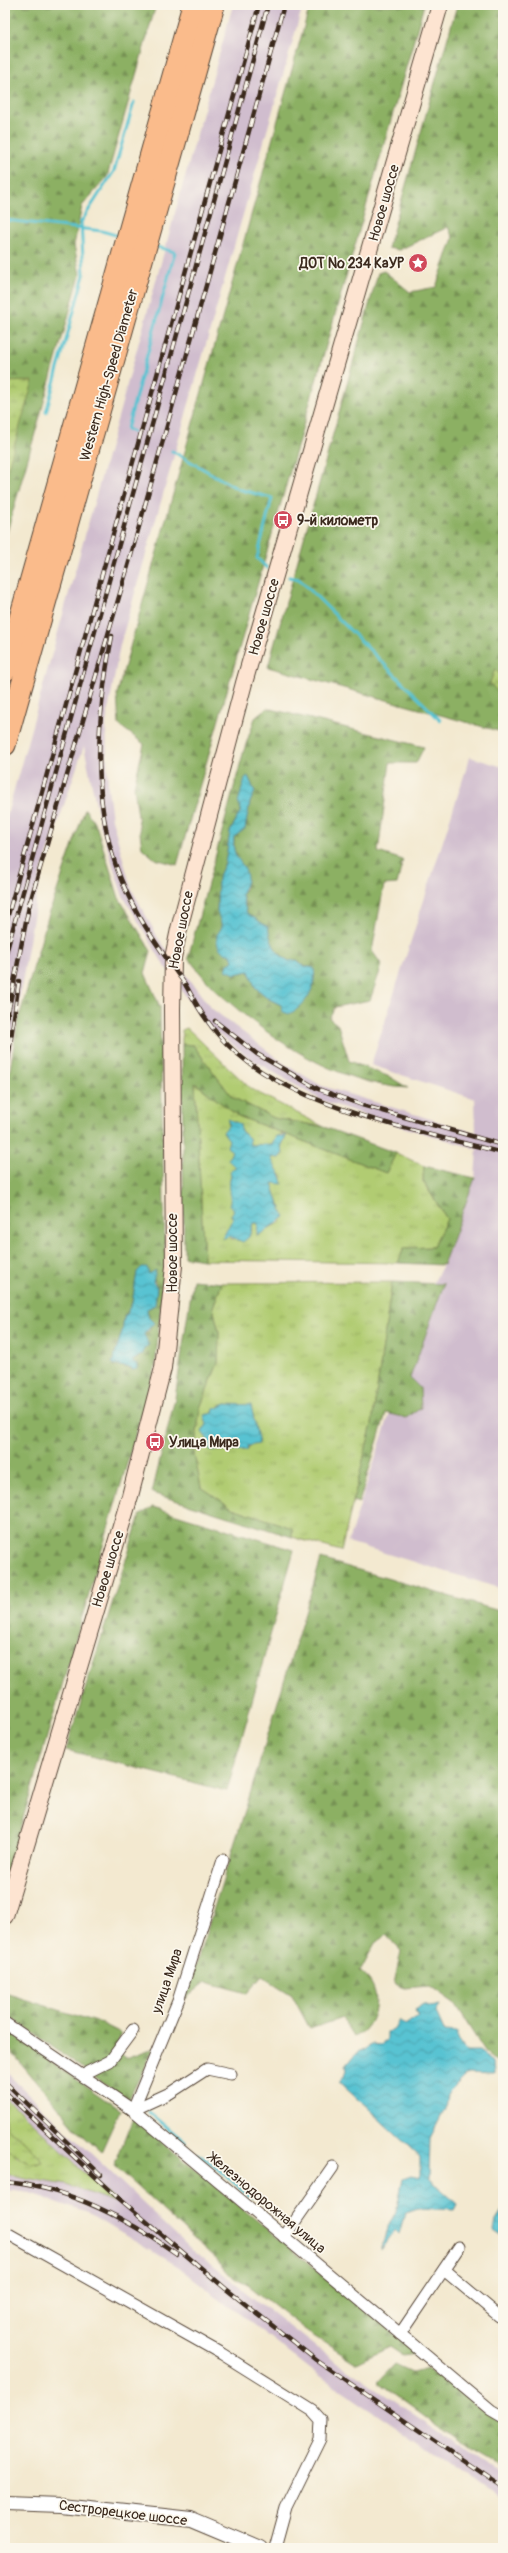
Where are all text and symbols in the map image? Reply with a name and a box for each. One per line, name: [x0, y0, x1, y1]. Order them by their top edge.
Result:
street label: Новое шоссе: [365, 162, 403, 243]
place icon: ДОТ № 234 КаУР: [407, 252, 429, 274]
place label: ДОТ № 234 КаУР: [299, 255, 405, 272]
street label: Western High-Speed Diameter: [76, 287, 142, 463]
bus stop icon: 9-й километр: [272, 509, 294, 531]
place label: 9-й километр: [297, 512, 378, 529]
street label: Новое шоссе: [245, 576, 283, 657]
street label: Новое шоссе: [165, 889, 197, 971]
street label: Новое шоссе: [164, 1213, 181, 1293]
bus stop icon: Улица Мира: [144, 1431, 166, 1453]
place label: Улица Мира: [169, 1434, 239, 1451]
street label: Новое шоссе: [88, 1529, 128, 1609]
street label: улица Мира: [148, 1946, 186, 2017]
street label: Железнодорожная улица: [203, 2148, 329, 2257]
street label: Сестрорецкое шоссе: [58, 2497, 188, 2529]

